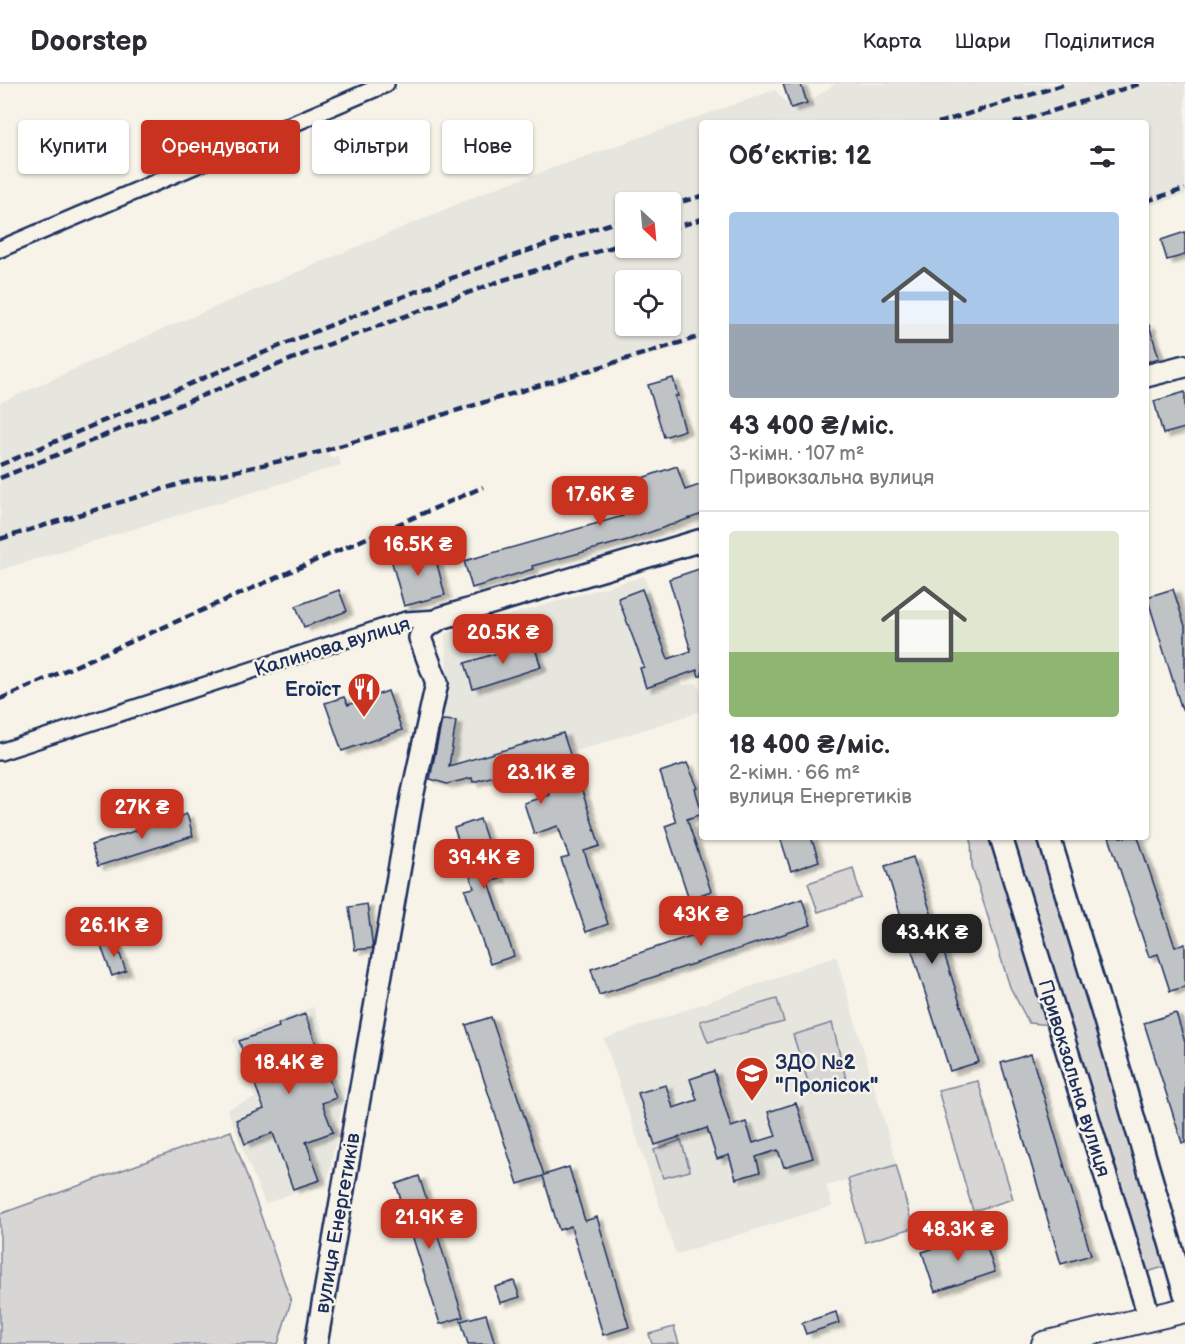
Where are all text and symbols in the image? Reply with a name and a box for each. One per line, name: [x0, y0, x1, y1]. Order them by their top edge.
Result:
text: Doorstep: [30, 25, 147, 58]
text: Карта: [862, 29, 922, 54]
text: Шари: [955, 29, 1011, 54]
text: Поділитися: [1044, 29, 1155, 54]
chip: Купити: [18, 120, 129, 174]
chip: Орендувати: [141, 120, 300, 174]
chip: Фільтри: [312, 120, 430, 174]
chip: Нове: [442, 120, 533, 174]
icon: filters: [1086, 140, 1119, 173]
text: Об’єктів: 12: [729, 141, 871, 172]
north arrow: [615, 192, 681, 258]
map controls: [615, 192, 681, 336]
icon: home: [870, 251, 978, 359]
button: locate: [615, 270, 681, 336]
text: 43 400 ₴/міс.: [729, 411, 894, 442]
text: 3-кімн. · 107 m²: [729, 442, 864, 466]
text: Привокзальна вулиця: [729, 466, 934, 490]
pin: 17.6K ₴: [545, 476, 655, 527]
text: 17.6K ₴: [566, 483, 634, 507]
pin: 16.5K ₴: [363, 526, 473, 577]
text: 16.5K ₴: [384, 533, 452, 557]
icon: home: [870, 570, 978, 678]
street label: Калинова вулиця: [251, 612, 413, 682]
pin: 20.5K ₴: [448, 614, 558, 665]
text: 20.5K ₴: [467, 621, 539, 645]
restaurant icon: Егоїст: [346, 671, 382, 718]
place label: Егоїст: [285, 678, 341, 702]
text: 18 400 ₴/міс.: [729, 730, 890, 761]
pin: 23.1K ₴: [486, 754, 596, 805]
text: 23.1K ₴: [507, 761, 575, 785]
text: 2-кімн. · 66 m²: [729, 761, 860, 785]
text: вулиця Енергетиків: [729, 785, 912, 809]
pin: 27K ₴: [100, 789, 184, 840]
text: 27K ₴: [115, 796, 169, 820]
pin: 39.4K ₴: [429, 839, 539, 890]
text: 39.4K ₴: [448, 846, 520, 870]
pin: 43K ₴: [659, 896, 743, 947]
text: 43K ₴: [673, 903, 729, 927]
pin: 26.1K ₴: [59, 907, 169, 958]
text: 26.1K ₴: [79, 914, 149, 938]
pin: 43.4K ₴: [877, 914, 987, 965]
text: 43.4K ₴: [896, 921, 968, 945]
street label: Привокзальна вулиця: [1033, 977, 1116, 1180]
pin: 18.4K ₴: [234, 1044, 344, 1095]
text: 18.4K ₴: [255, 1051, 323, 1075]
place label: ЗДО №2 "Пролісок": [775, 1051, 878, 1098]
school or university icon: ЗДО №2 "Пролісок": [734, 1055, 770, 1102]
street label: вулиця Енергетиків: [310, 1131, 366, 1315]
pin: 21.9K ₴: [374, 1199, 484, 1250]
text: 21.9K ₴: [395, 1206, 463, 1230]
pin: 48.3K ₴: [903, 1211, 1013, 1262]
text: 48.3K ₴: [922, 1218, 994, 1242]

